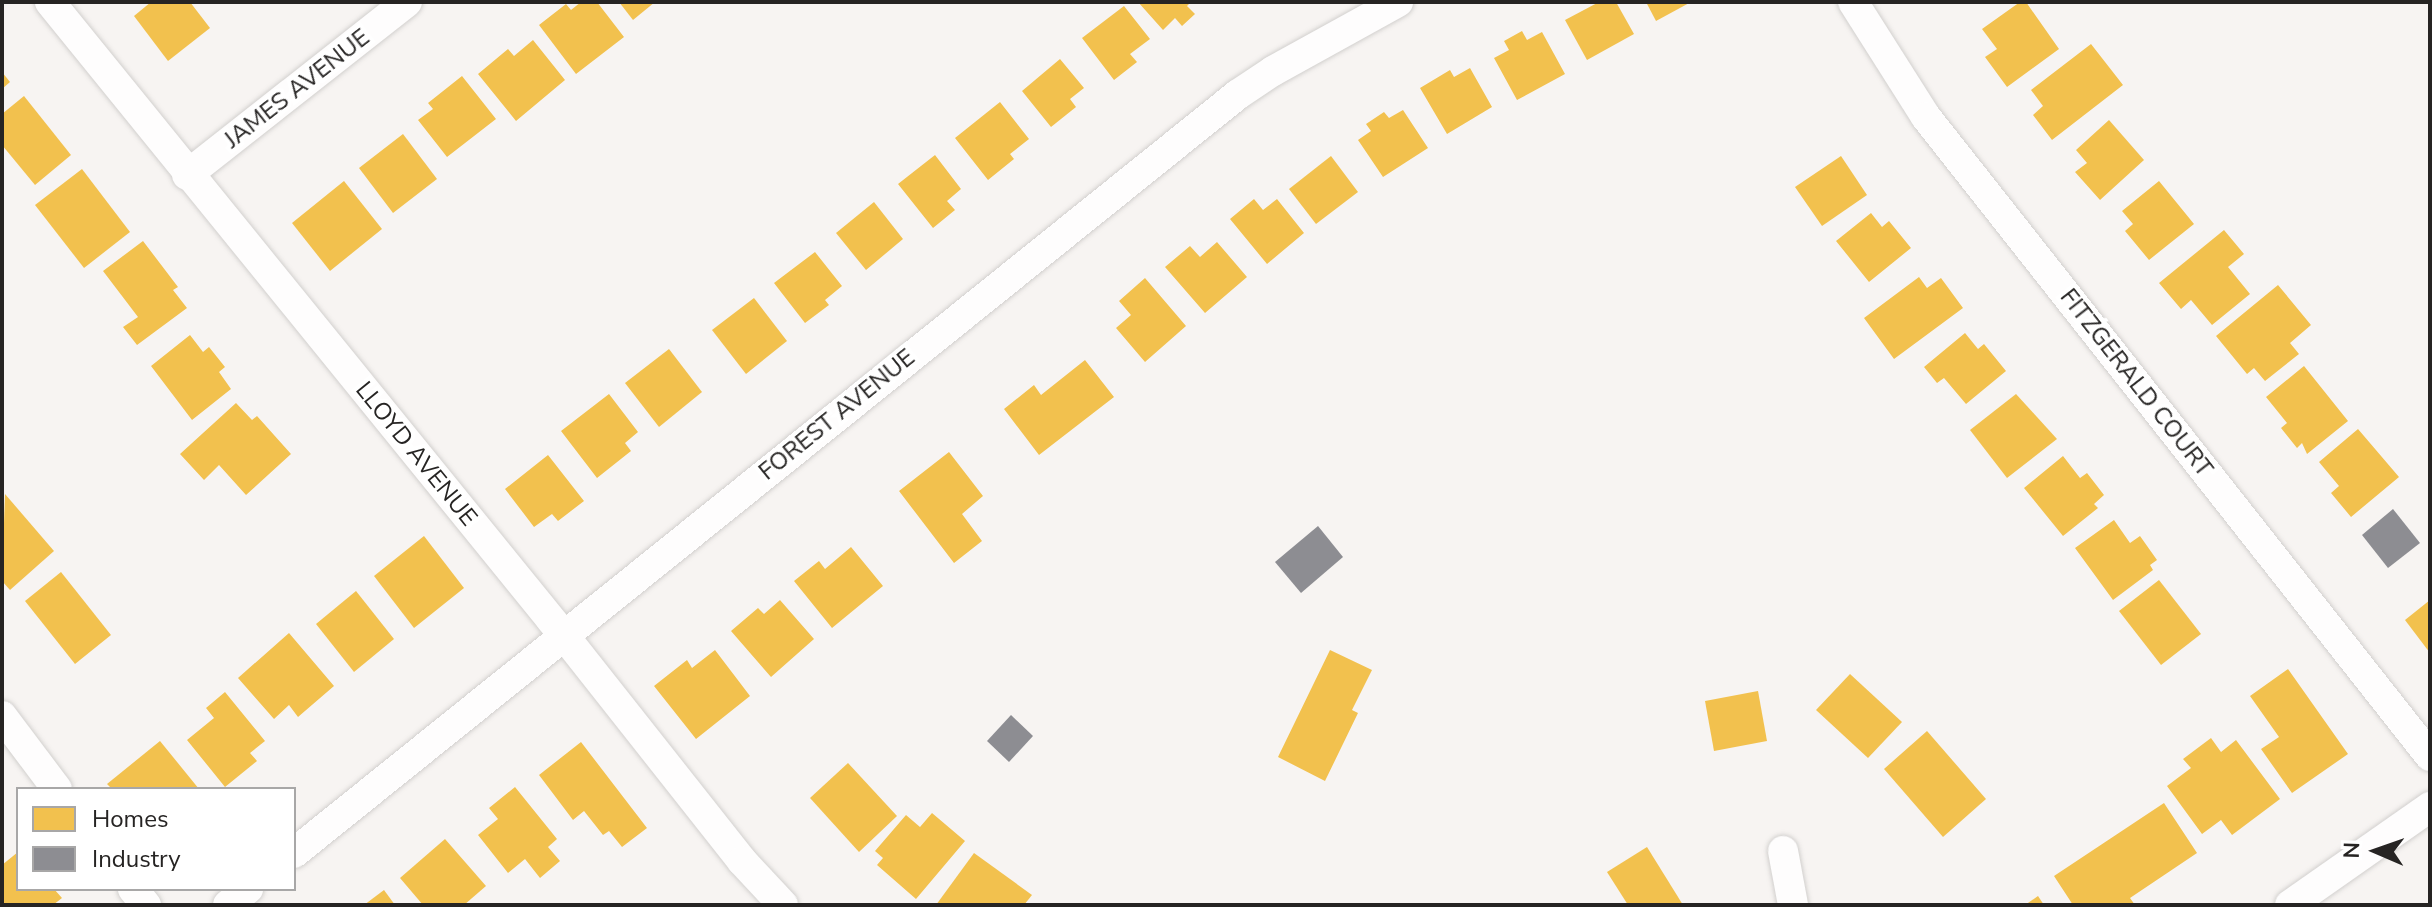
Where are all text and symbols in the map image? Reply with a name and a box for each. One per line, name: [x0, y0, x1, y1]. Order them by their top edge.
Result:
street label: JAMES AVENUE: [219, 23, 375, 155]
street label: FITZGERALD COURT: [2054, 283, 2218, 483]
street label: FOREST AVENUE: [753, 343, 921, 487]
street label: LLOYD AVENUE: [349, 376, 483, 532]
legend: [16, 787, 296, 891]
text: Homes: [92, 803, 168, 835]
north arrow: [2336, 811, 2416, 891]
text: N: [2337, 841, 2367, 859]
text: Industry: [92, 843, 181, 875]

